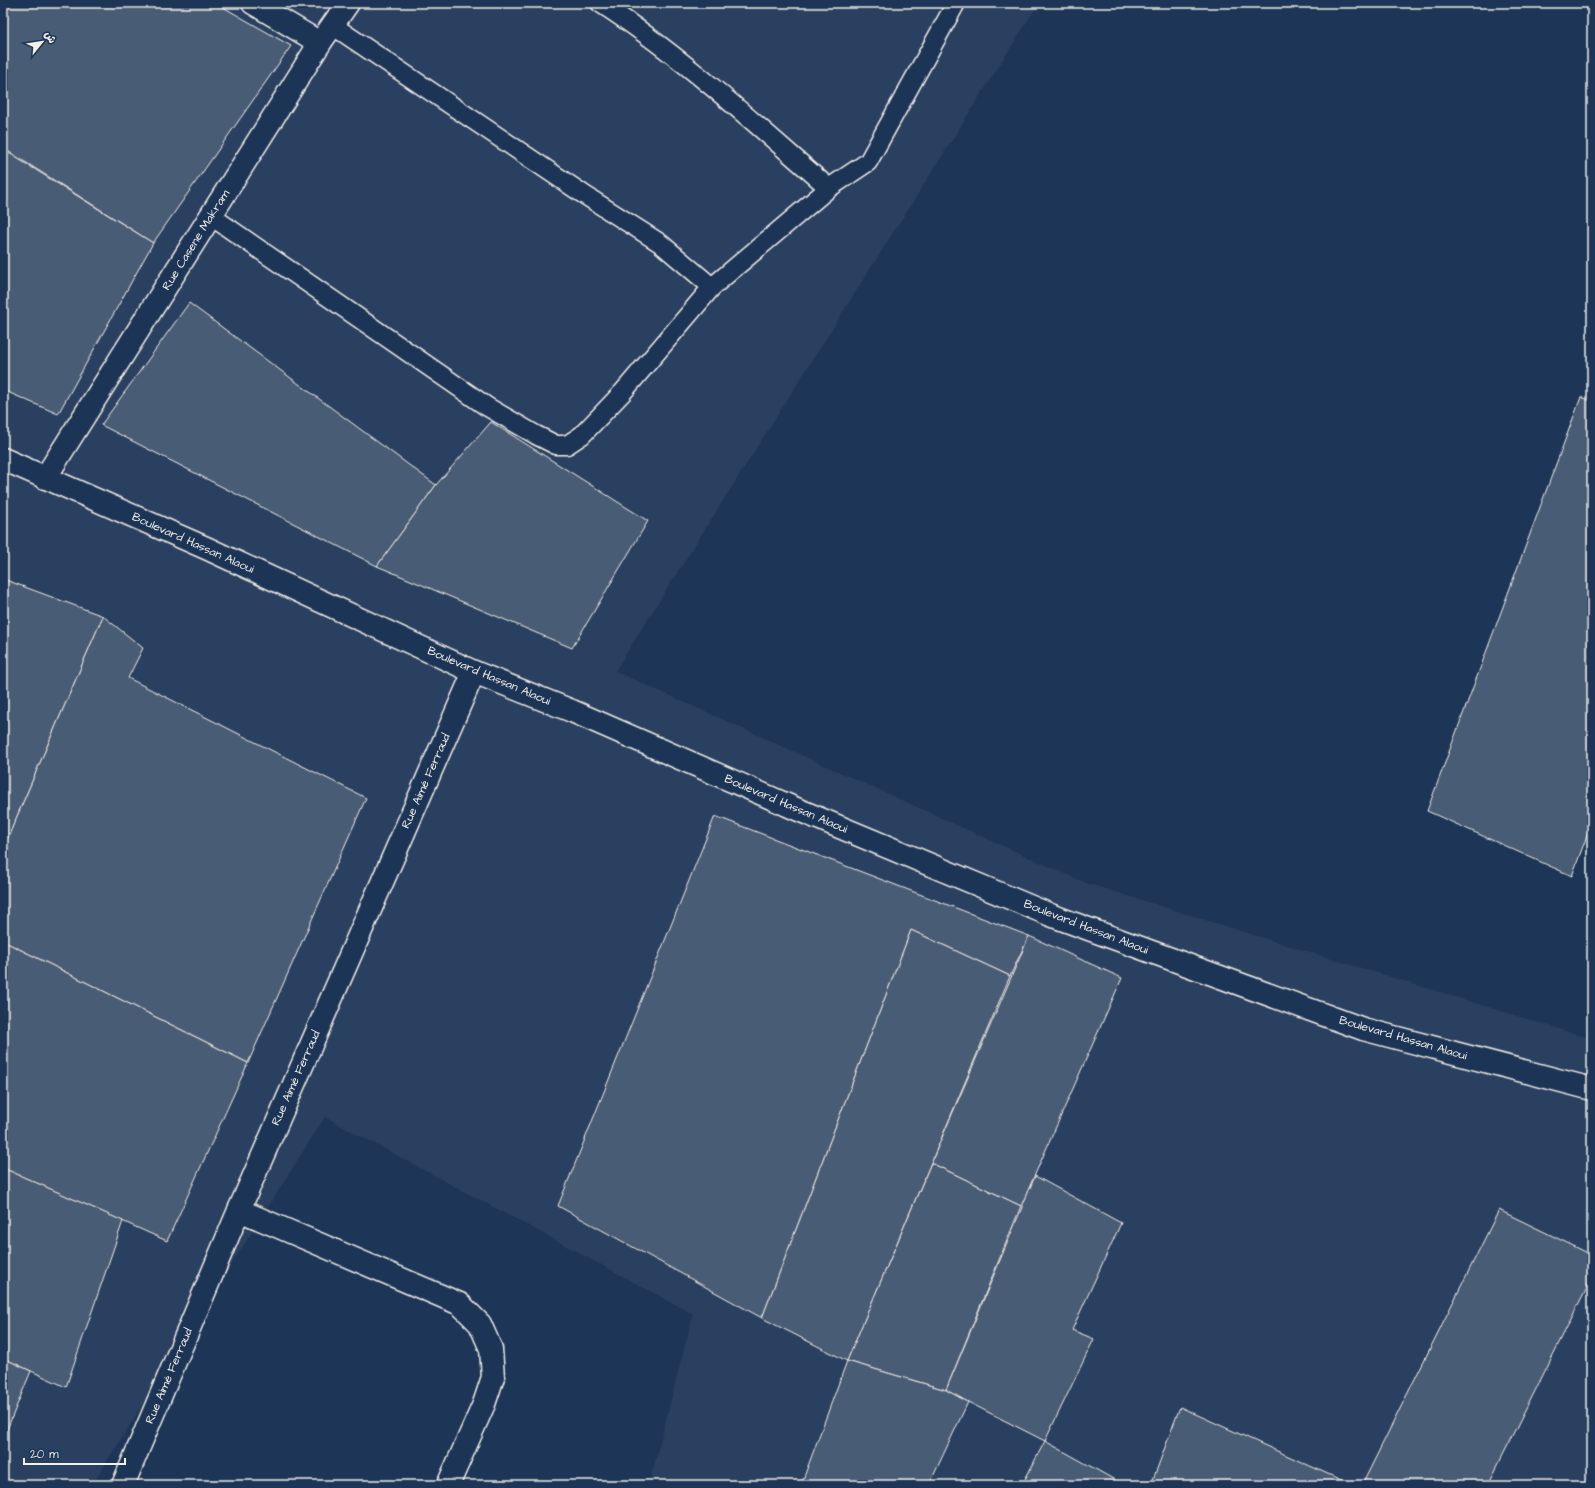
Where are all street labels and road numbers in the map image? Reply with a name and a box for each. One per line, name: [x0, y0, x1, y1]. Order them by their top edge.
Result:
street label: Rue Casene Makram: [158, 186, 234, 294]
street label: Boulevard Hassan Alaoui: [129, 508, 257, 578]
street label: Boulevard Hassan Alaoui: [425, 642, 553, 710]
street label: Rue Aimé Ferraud: [397, 731, 455, 831]
street label: Boulevard Hassan Alaoui: [722, 770, 850, 838]
street label: Boulevard Hassan Alaoui: [1021, 895, 1151, 959]
street label: Boulevard Hassan Alaoui: [1337, 1012, 1469, 1064]
street label: Rue Aimé Ferraud: [267, 1028, 325, 1128]
street label: Rue Aimé Ferraud: [141, 1326, 197, 1426]

